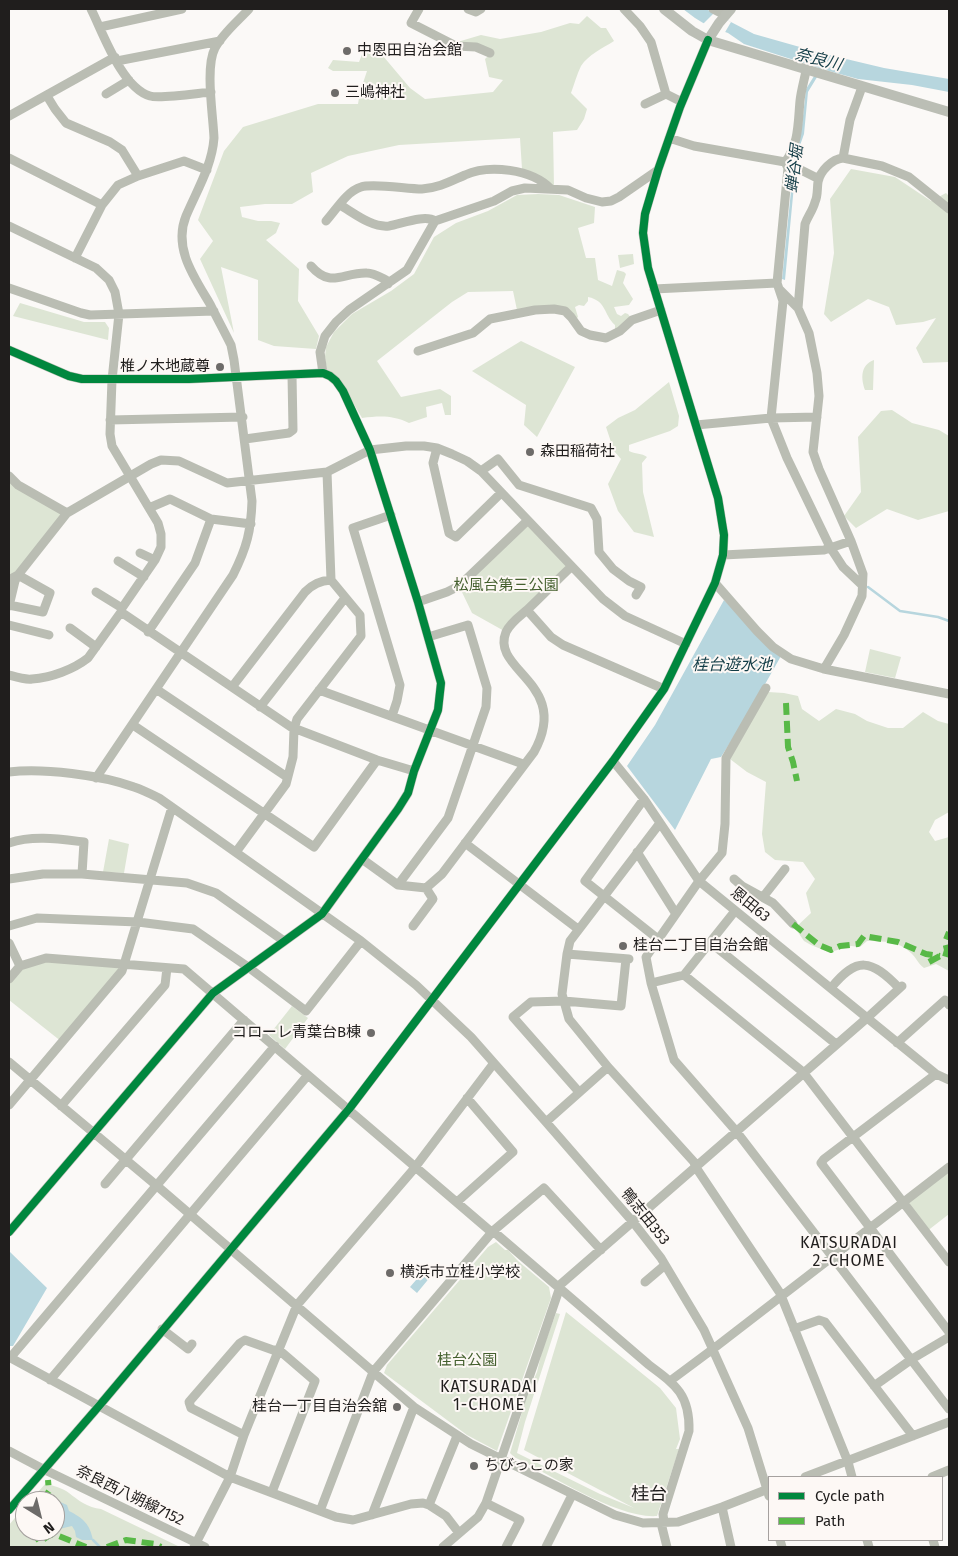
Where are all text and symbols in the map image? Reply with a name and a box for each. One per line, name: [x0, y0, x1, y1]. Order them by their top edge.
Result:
place label: 中恩田自治会館: [357, 42, 462, 60]
marker: 中恩田自治会館: [341, 45, 353, 57]
water label: 奈良川: [792, 45, 844, 75]
place label: 三嶋神社: [345, 84, 405, 102]
marker: 三嶋神社: [329, 87, 341, 99]
water label: 蝉谷堀: [783, 144, 807, 194]
place label: 椎ノ木地蔵尊: [120, 358, 210, 376]
marker: 椎ノ木地蔵尊: [214, 361, 226, 373]
place label: 森田稲荷社: [540, 443, 615, 461]
marker: 森田稲荷社: [524, 446, 536, 458]
park label: 松風台第三公園: [454, 577, 558, 595]
water label: 桂台遊水池: [692, 656, 772, 676]
street label: 恩田63: [727, 884, 773, 926]
place label: 桂台二丁目自治会館: [633, 937, 768, 955]
marker: 桂台二丁目自治会館: [617, 940, 629, 952]
place label: コローレ青葉台B棟: [232, 1024, 361, 1042]
marker: コローレ青葉台B棟: [365, 1027, 377, 1039]
street label: 鴨志田353: [617, 1185, 673, 1249]
district label: KATSURADAI 2-CHOME: [799, 1234, 899, 1272]
place label: 横浜市立桂小学校: [400, 1264, 520, 1282]
marker: 横浜市立桂小学校: [384, 1267, 396, 1279]
park label: 桂台公園: [437, 1352, 497, 1370]
district label: KATSURADAI 1-CHOME: [439, 1378, 539, 1416]
place label: 桂台一丁目自治会舘: [252, 1398, 387, 1416]
marker: 桂台一丁目自治会舘: [391, 1401, 403, 1413]
place label: ちびっこの家: [484, 1457, 574, 1475]
marker: ちびっこの家: [468, 1460, 480, 1472]
street label: 奈良西八朔線7152: [73, 1462, 187, 1530]
legend: [768, 1476, 943, 1541]
district label: 桂台: [631, 1484, 667, 1506]
text: Cycle path: [815, 1487, 885, 1505]
north arrow: [15, 1491, 65, 1541]
text: Path: [815, 1512, 845, 1530]
text: N: [40, 1518, 57, 1537]

